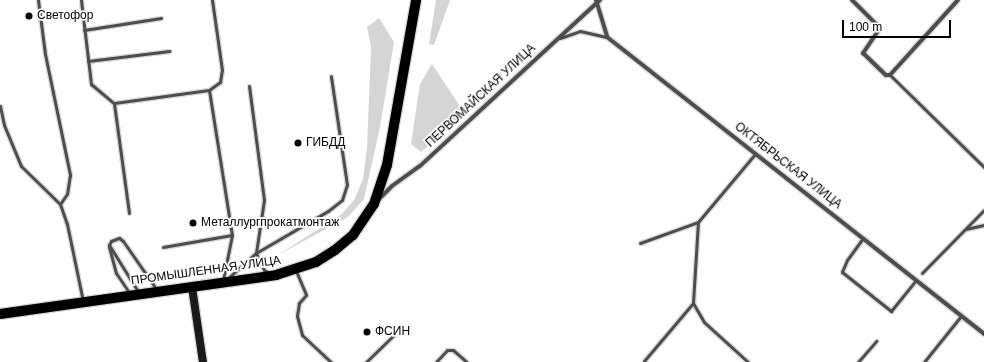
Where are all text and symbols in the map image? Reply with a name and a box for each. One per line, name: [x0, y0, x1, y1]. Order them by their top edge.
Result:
place label: Светофор: [37, 9, 93, 23]
marker: Светофор: [24, 11, 34, 21]
scale bar: [844, 12, 953, 38]
text: 100 m: [849, 20, 882, 34]
street label: ПЕРВОМАЙСКАЯ УЛИЦА: [423, 41, 539, 151]
street label: ОКТЯБРЬСКАЯ УЛИЦА: [732, 120, 844, 212]
place label: ГИБДД: [306, 136, 345, 150]
marker: ГИБДД: [293, 138, 303, 148]
place label: Металлургпрокатмонтаж: [201, 216, 339, 230]
marker: Металлургпрокатмонтаж: [188, 218, 198, 228]
street label: ПРОМЫШЛЕННАЯ УЛИЦА: [130, 253, 282, 289]
place label: ФСИН: [375, 325, 410, 339]
marker: ФСИН: [362, 327, 372, 337]

